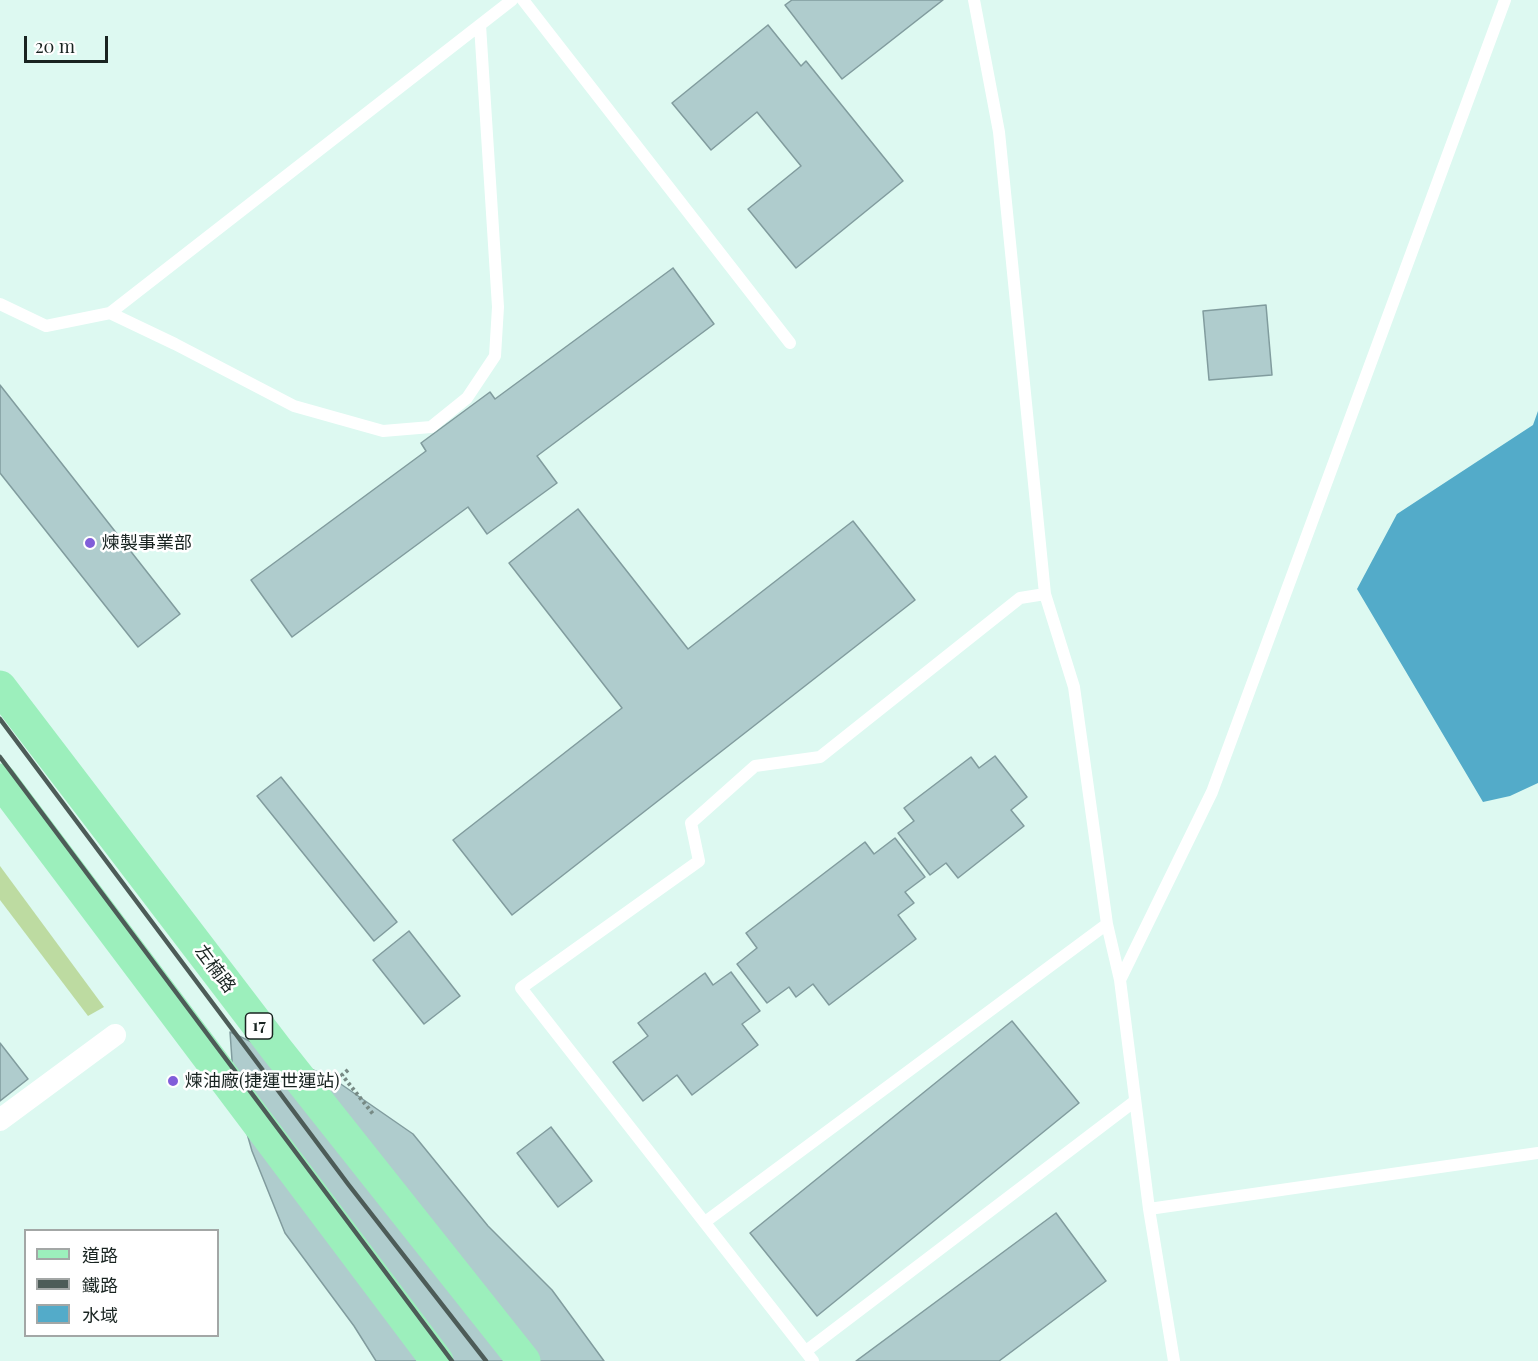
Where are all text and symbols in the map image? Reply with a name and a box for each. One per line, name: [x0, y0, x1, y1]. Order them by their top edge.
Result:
scale bar: [27, 24, 111, 62]
text: 20 m: [35, 34, 75, 58]
place label: 煉製事業部: [102, 532, 192, 554]
marker: 煉製事業部: [83, 536, 97, 550]
street label: 左楠路: [190, 941, 240, 997]
road number: 17: [246, 1013, 272, 1039]
place label: 煉油廠(捷運世運站): [185, 1070, 340, 1092]
marker: 煉油廠(捷運世運站): [166, 1074, 180, 1088]
legend: [24, 1229, 219, 1337]
text: 道路: [82, 1243, 118, 1267]
text: 鐵路: [82, 1273, 118, 1297]
text: 水域: [82, 1303, 118, 1327]

